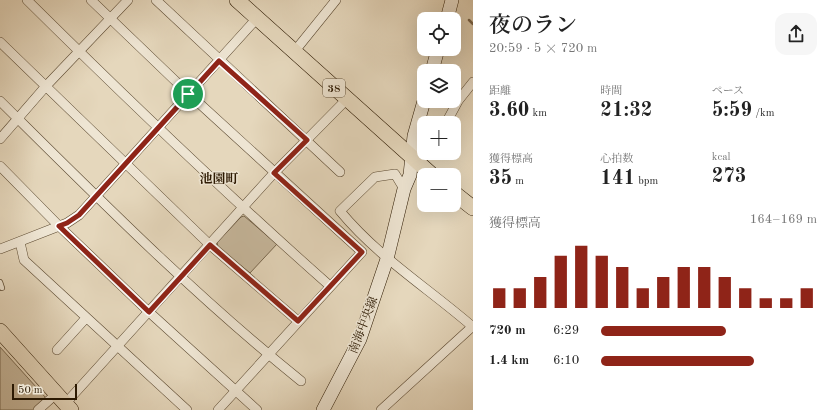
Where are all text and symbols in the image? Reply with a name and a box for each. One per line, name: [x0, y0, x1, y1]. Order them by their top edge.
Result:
map controls: [417, 12, 461, 212]
button: locate: [417, 12, 461, 56]
button: share: [775, 13, 817, 55]
text: 夜のラン: [489, 15, 577, 37]
text: 20:59 · 5 × 720 m: [489, 42, 597, 55]
button: layers: [417, 64, 461, 108]
pin: [171, 77, 205, 111]
road number: 38: [323, 79, 345, 97]
icon: arrive: [177, 83, 199, 105]
text: 距離: [489, 86, 511, 97]
text: 時間: [600, 86, 622, 97]
text: ペース: [712, 86, 744, 97]
text: 3.60: [489, 101, 529, 121]
text: 21:32: [600, 101, 652, 121]
text: 5:59: [712, 101, 752, 121]
text: km: [529, 108, 547, 119]
text: /km: [752, 108, 775, 119]
button: +: [417, 116, 461, 160]
text: kcal: [712, 152, 731, 163]
text: 獲得標高: [489, 154, 533, 165]
text: 心拍数: [600, 154, 633, 165]
text: 273: [712, 167, 746, 187]
button: −: [417, 168, 461, 212]
text: 35: [489, 169, 512, 189]
text: 141: [600, 169, 635, 189]
district label: 池園町: [199, 171, 239, 186]
text: m: [512, 176, 524, 187]
text: bpm: [635, 176, 658, 187]
text: 164–169 m: [750, 213, 817, 226]
text: 獲得標高: [489, 217, 541, 230]
street label: 南海中央線: [346, 294, 380, 356]
text: 720 m: [489, 324, 526, 337]
text: 6:29: [553, 324, 579, 337]
text: 1.4 km: [489, 354, 529, 367]
text: 6:10: [553, 354, 579, 367]
scale bar: [12, 382, 77, 401]
text: 50 m: [18, 385, 43, 396]

